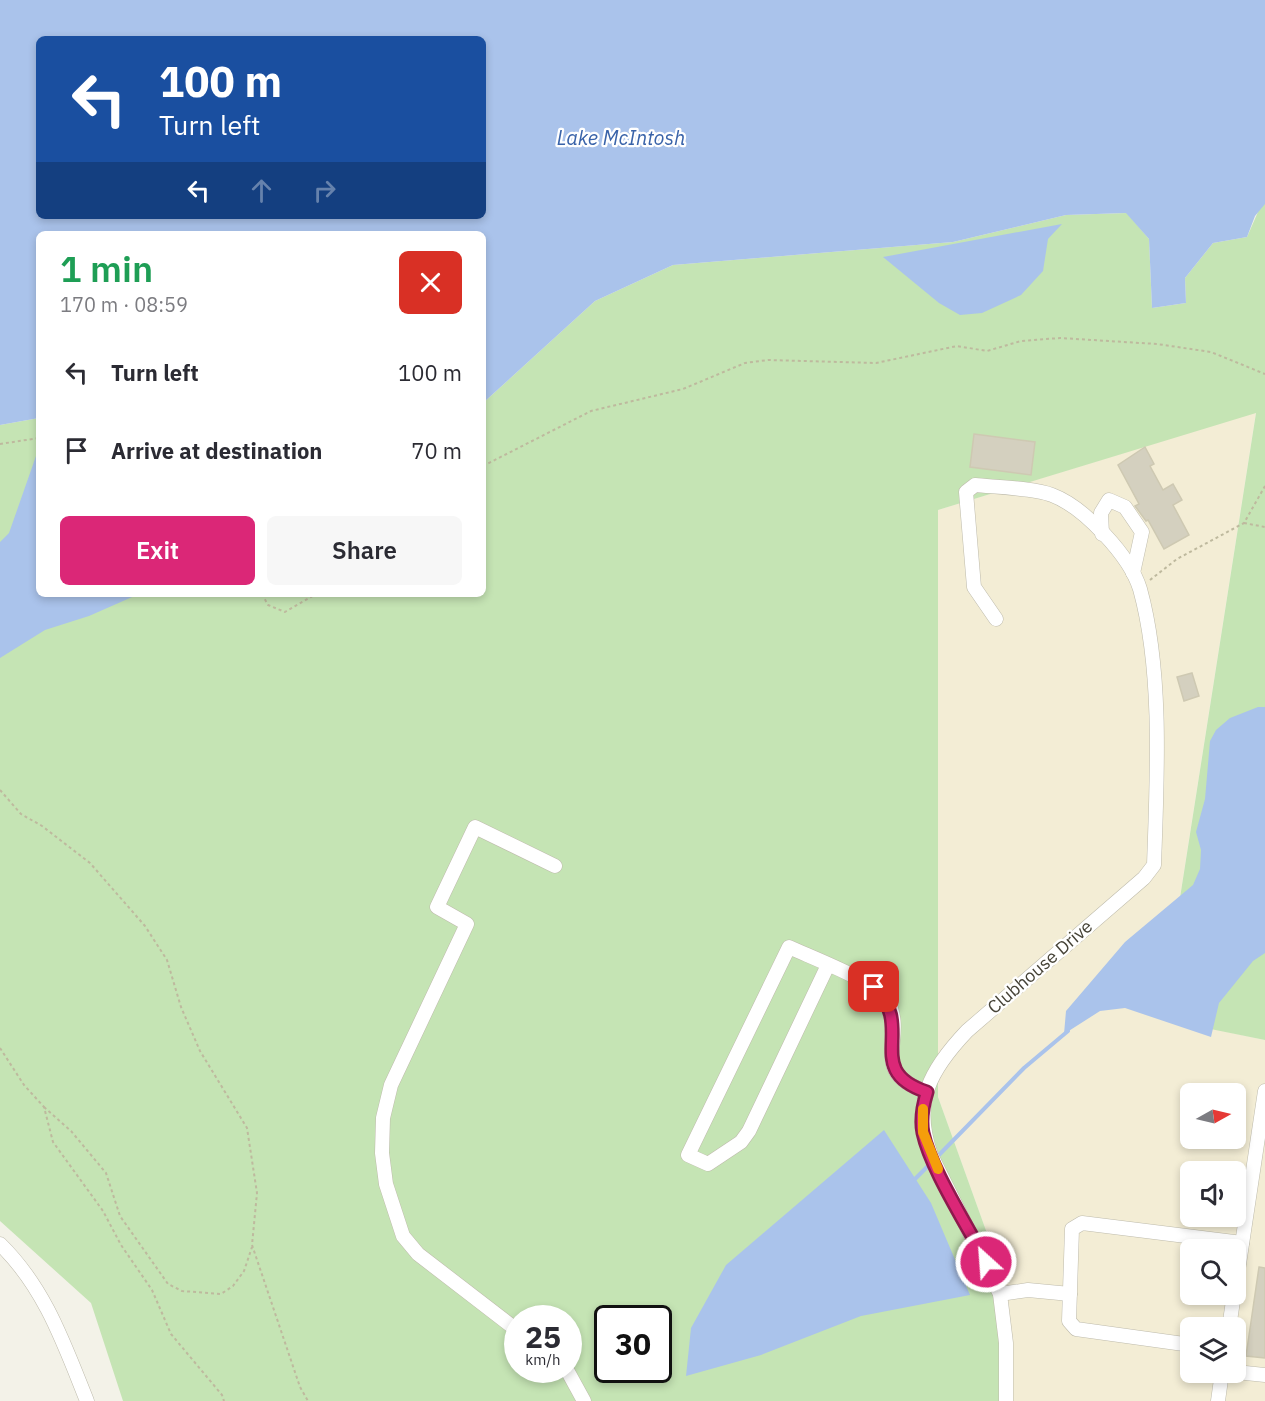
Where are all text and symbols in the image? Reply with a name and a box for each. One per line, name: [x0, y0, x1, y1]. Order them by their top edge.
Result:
text: 100 m: [159, 54, 282, 109]
icon: left: [60, 60, 138, 138]
text: Turn left: [159, 107, 260, 142]
water label: Lake McIntosh: [557, 124, 685, 151]
icon: left: [182, 174, 215, 207]
icon: ahead: [245, 174, 278, 207]
icon: right: [308, 174, 341, 207]
text: 1 min: [60, 245, 153, 292]
button: close: [399, 251, 462, 314]
text: 170 m · 08:59: [60, 291, 188, 318]
icon: left: [60, 356, 93, 389]
text: Turn left: [111, 358, 199, 387]
text: 100 m: [398, 358, 462, 387]
icon: arrive: [60, 434, 93, 467]
text: Arrive at destination: [111, 436, 322, 465]
text: 70 m: [411, 436, 462, 465]
button: Exit: [60, 516, 255, 585]
button: Share: [267, 516, 462, 585]
street label: Clubhouse Drive: [982, 915, 1097, 1019]
pin: [848, 961, 899, 1012]
icon: arrive: [857, 970, 890, 1003]
north arrow: [1180, 1083, 1246, 1149]
map controls: [1180, 1083, 1246, 1383]
button: sound: [1180, 1161, 1246, 1227]
position arrow: [954, 1230, 1018, 1294]
button: search: [1180, 1239, 1246, 1305]
speed limit sign: 30: [594, 1305, 672, 1383]
text: 25: [525, 1317, 561, 1356]
button: layers: [1180, 1317, 1246, 1383]
text: km/h: [525, 1350, 561, 1369]

